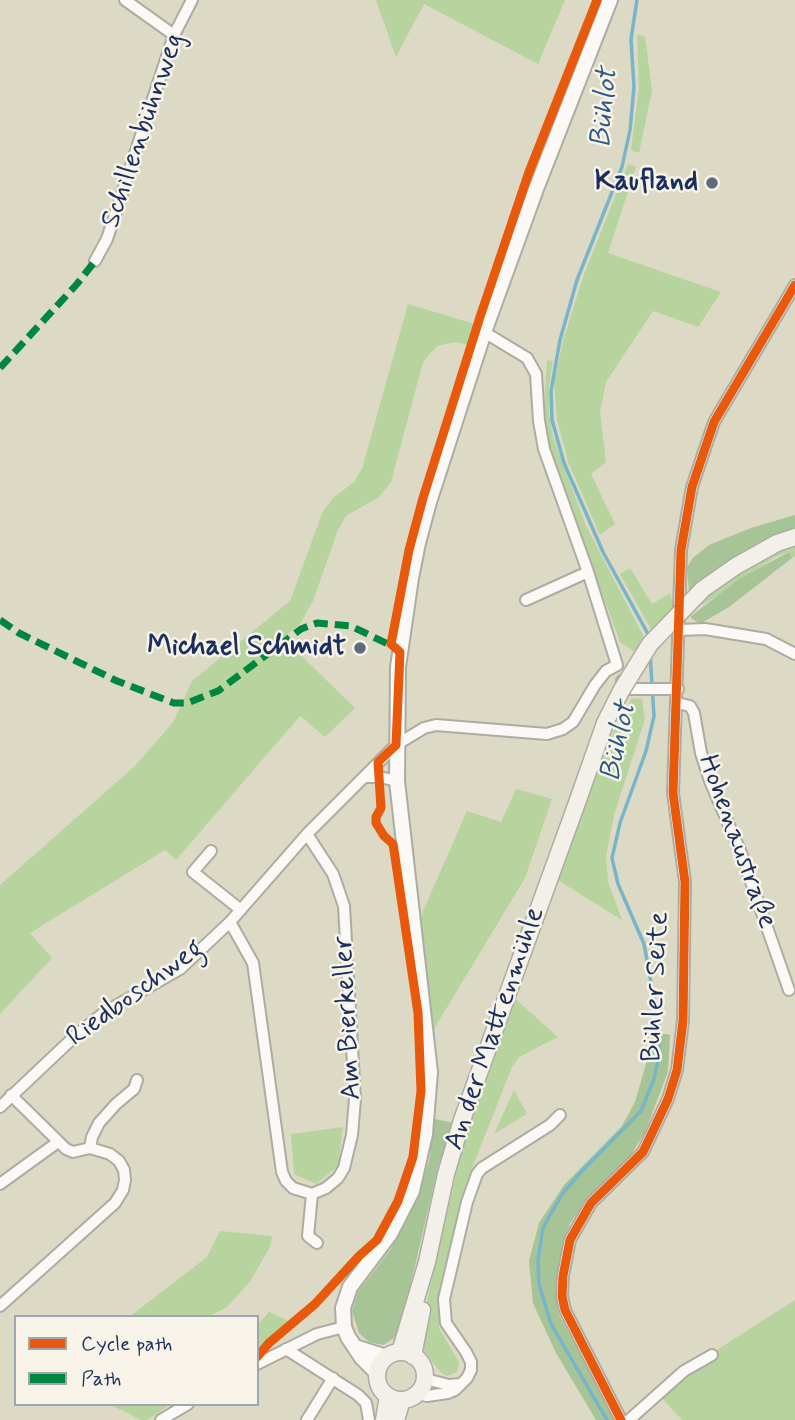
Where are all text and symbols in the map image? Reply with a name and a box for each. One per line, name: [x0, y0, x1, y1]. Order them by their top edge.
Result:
street label: Schillenbühnweg: [95, 29, 193, 233]
water label: Bühlot: [585, 66, 627, 150]
place label: Kaufland: [595, 166, 698, 200]
marker: Kaufland: [704, 175, 720, 191]
place label: Michael Schmidt: [147, 631, 346, 665]
marker: Michael Schmidt: [352, 640, 368, 656]
water label: Bühlot: [594, 699, 646, 785]
street label: Hohenaustraße: [689, 751, 783, 933]
street label: An der Mattenmühle: [439, 903, 553, 1155]
street label: Bühler Seite: [636, 911, 678, 1063]
street label: Riedboschweg: [61, 933, 211, 1055]
street label: Am Bierkeller: [328, 935, 370, 1101]
legend: [14, 1315, 259, 1406]
text: Cycle path: [81, 1330, 172, 1358]
text: Path: [81, 1365, 121, 1393]

